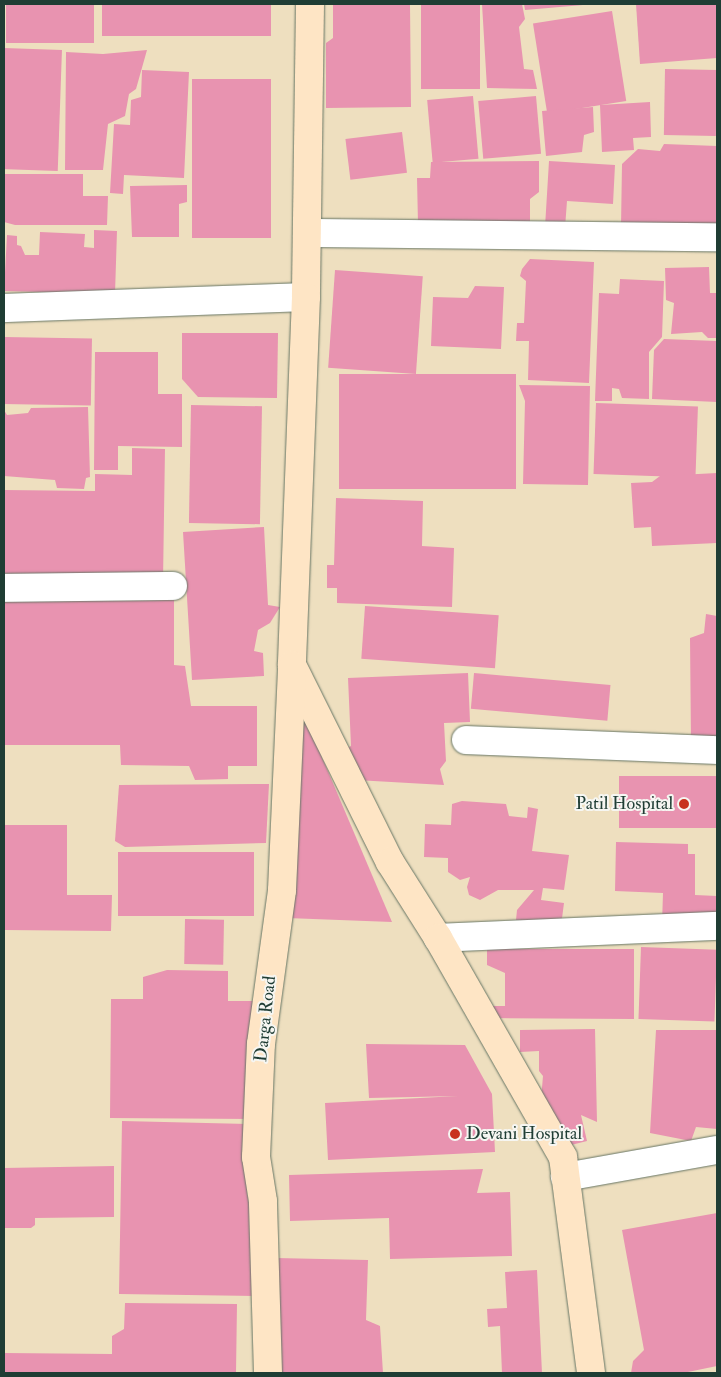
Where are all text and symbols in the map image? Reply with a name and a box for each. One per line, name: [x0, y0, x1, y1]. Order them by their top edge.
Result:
place label: Patil Hospital: [576, 793, 673, 815]
marker: Patil Hospital: [677, 797, 691, 811]
street label: Darga Road: [251, 975, 281, 1063]
place label: Devani Hospital: [466, 1123, 582, 1145]
marker: Devani Hospital: [448, 1127, 462, 1141]

